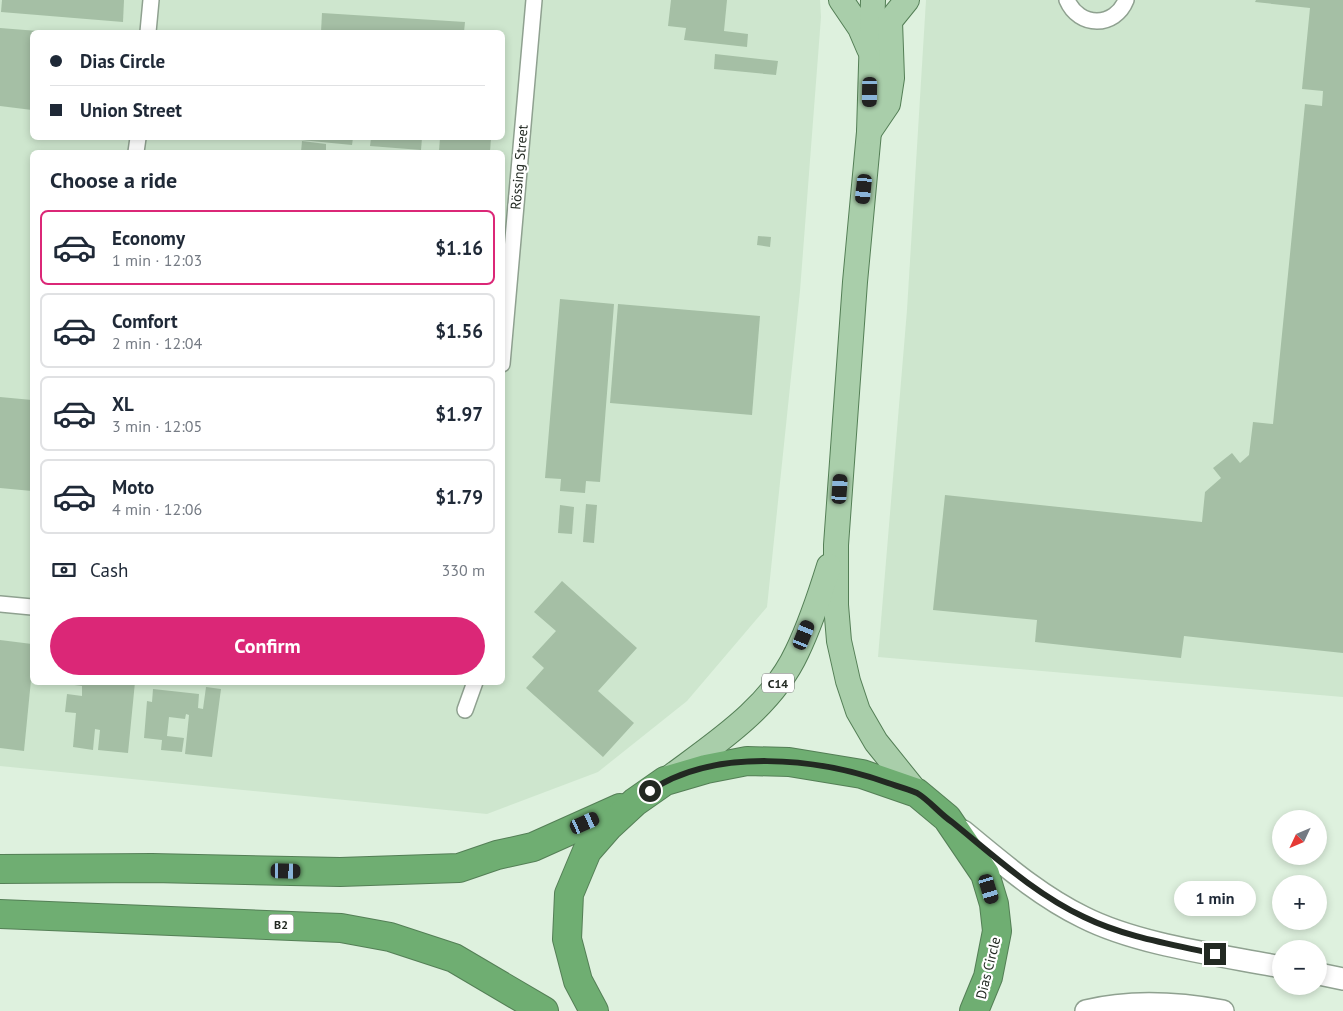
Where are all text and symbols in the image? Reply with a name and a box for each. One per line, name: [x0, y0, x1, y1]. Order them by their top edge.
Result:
text: Dias Circle: [80, 49, 165, 73]
car: [862, 77, 877, 107]
text: Union Street: [80, 98, 182, 122]
street label: Rössing Street: [506, 123, 532, 210]
text: Choose a ride: [50, 166, 177, 194]
car: [854, 173, 873, 205]
icon: car: [52, 225, 97, 270]
text: Economy: [112, 226, 185, 250]
text: $1.16: [435, 236, 483, 260]
text: 1 min · 12:03: [112, 250, 202, 270]
icon: car: [52, 308, 97, 353]
text: Comfort: [112, 309, 178, 333]
text: $1.56: [435, 319, 483, 343]
text: 2 min · 12:04: [112, 333, 202, 353]
icon: car: [52, 391, 97, 436]
text: XL: [112, 392, 134, 416]
text: $1.97: [435, 402, 483, 426]
text: 3 min · 12:05: [112, 416, 202, 436]
icon: car: [52, 474, 97, 519]
car: [831, 474, 848, 504]
text: Moto: [112, 475, 154, 499]
text: $1.79: [435, 485, 483, 509]
text: 4 min · 12:06: [112, 499, 202, 519]
icon: cash: [50, 556, 78, 584]
text: Cash: [90, 558, 128, 582]
text: 330 m: [442, 560, 485, 580]
button: Confirm: [50, 617, 485, 675]
car: [791, 618, 816, 652]
road number: C14: [762, 674, 794, 692]
route start: [639, 780, 661, 802]
car: [568, 810, 601, 836]
north arrow: [1272, 810, 1328, 865]
map controls: [1272, 810, 1327, 995]
car: [270, 863, 301, 879]
car: [977, 872, 1000, 906]
button: +: [1272, 875, 1327, 930]
callout: 1 min: [1174, 882, 1256, 916]
text: 1 min: [1195, 888, 1235, 908]
road number: B2: [268, 914, 294, 934]
street label: Dias Circle: [972, 935, 1004, 1001]
button: −: [1272, 940, 1327, 995]
route end: [1204, 943, 1226, 965]

